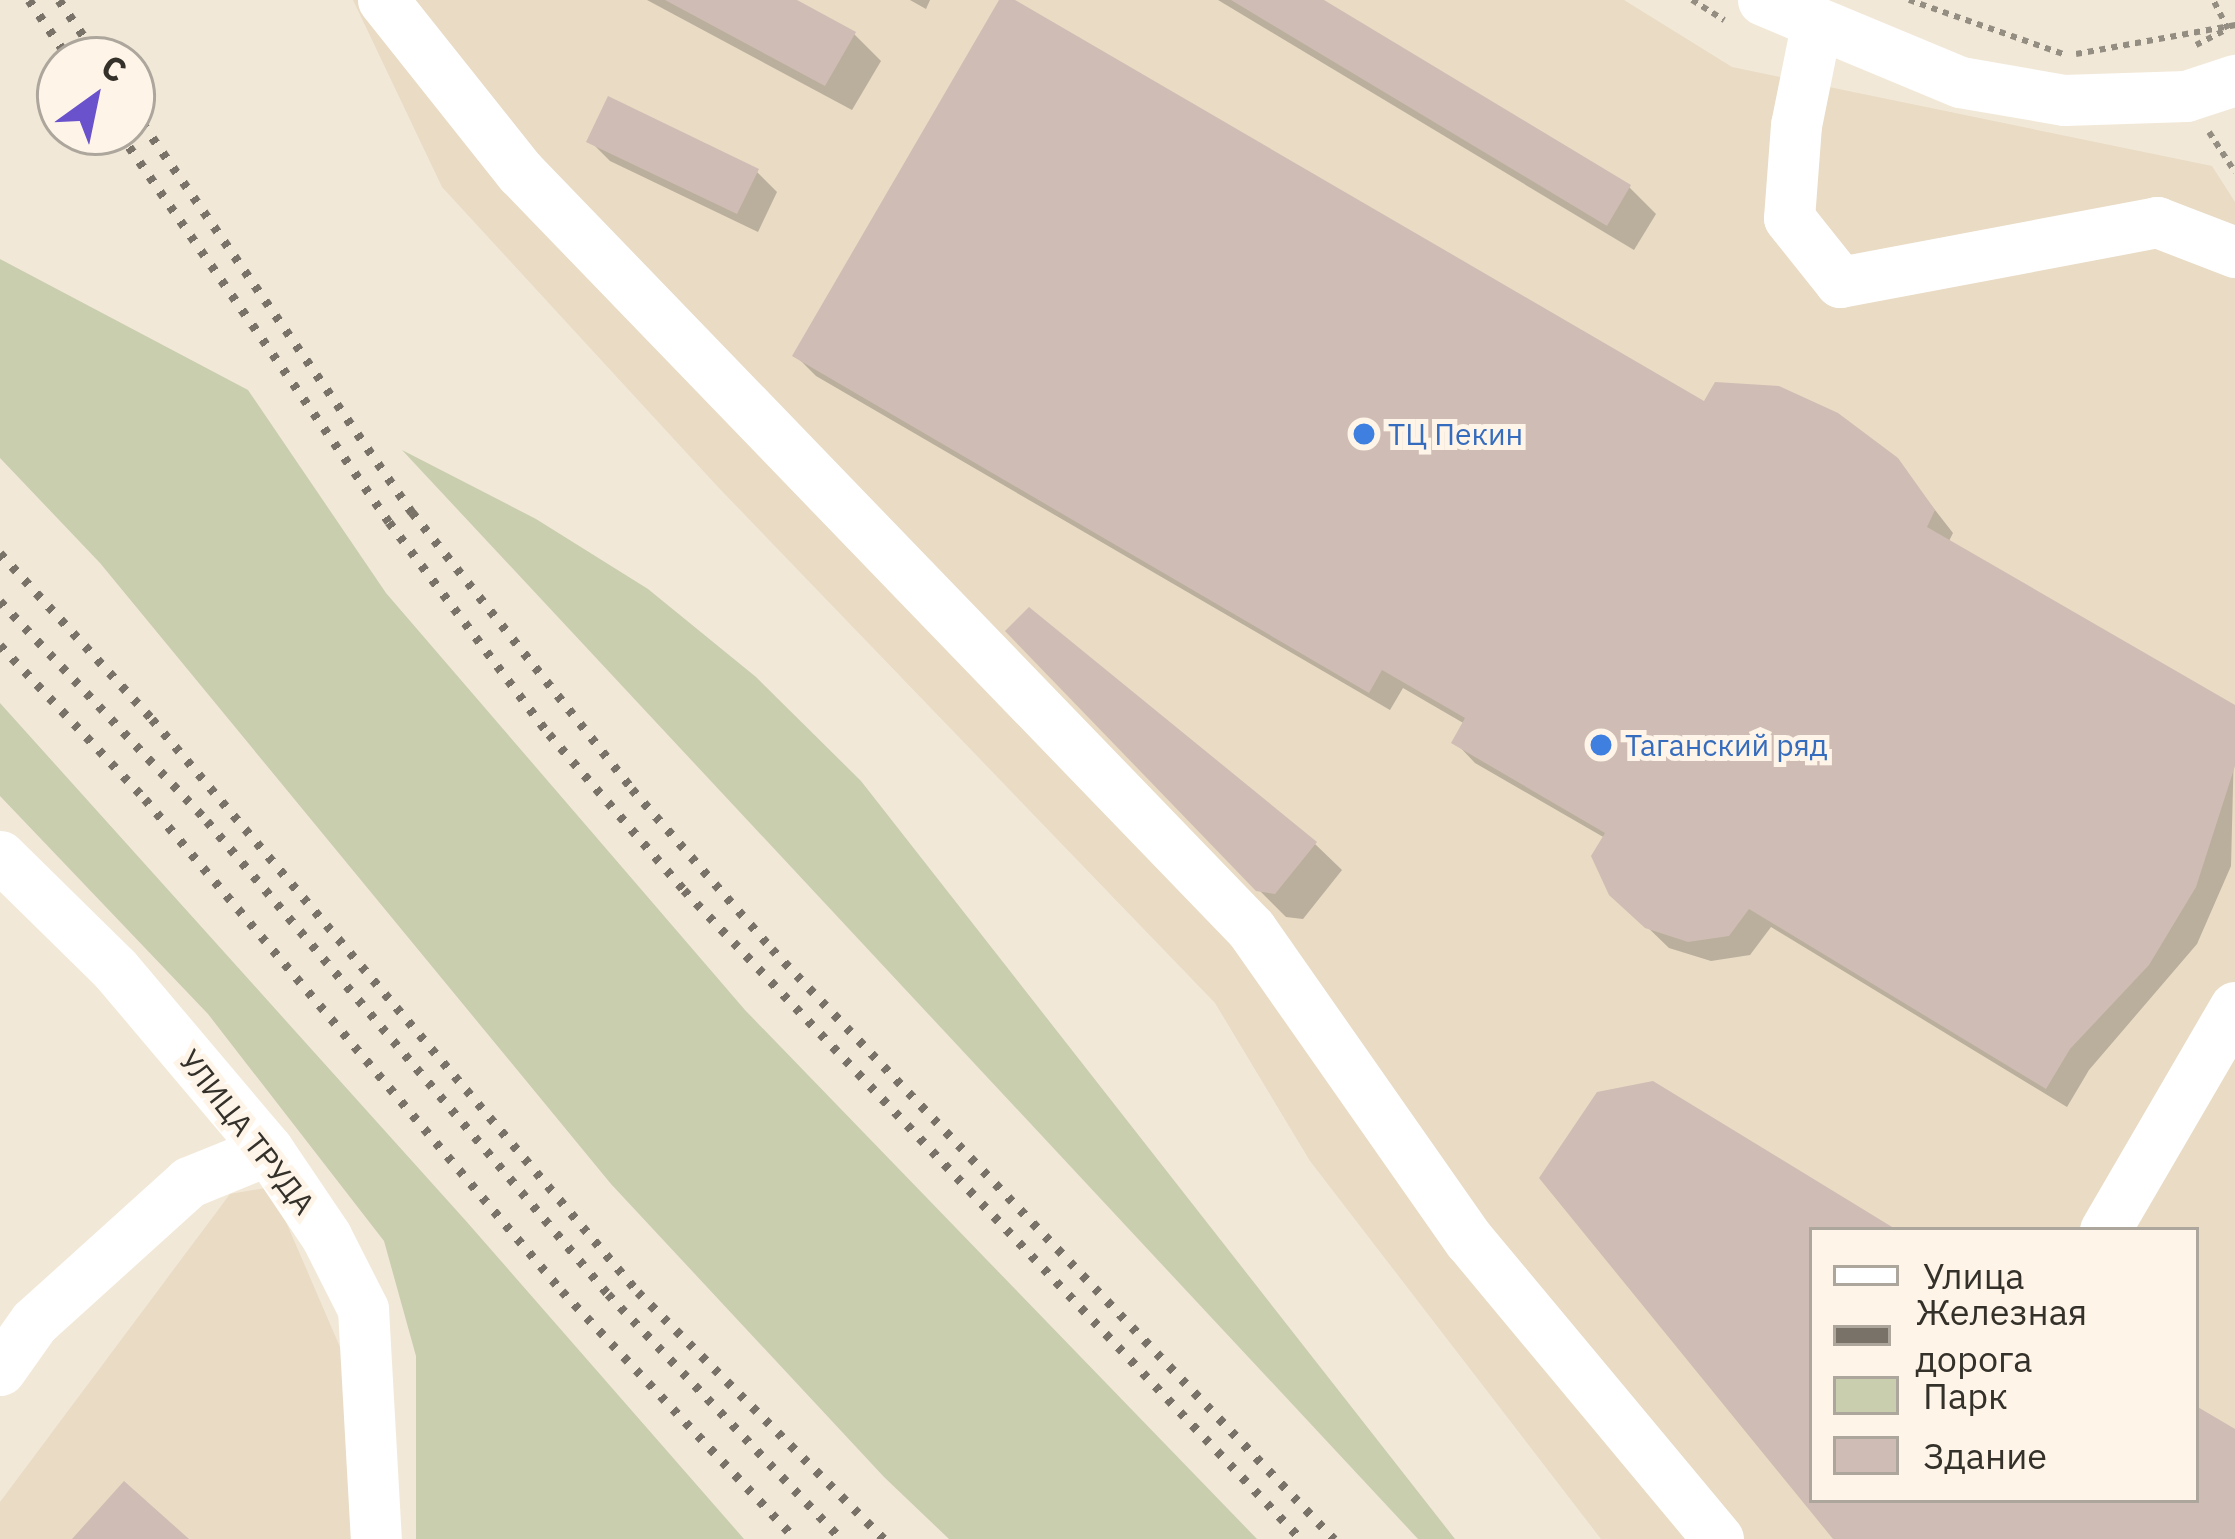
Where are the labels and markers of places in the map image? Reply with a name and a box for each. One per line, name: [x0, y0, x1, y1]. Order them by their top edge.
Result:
place label: ТЦ Пекин: [1388, 416, 1523, 452]
marker: ТЦ Пекин: [1351, 421, 1377, 447]
place label: Таганский ряд: [1625, 727, 1828, 763]
marker: Таганский ряд: [1588, 732, 1614, 758]

